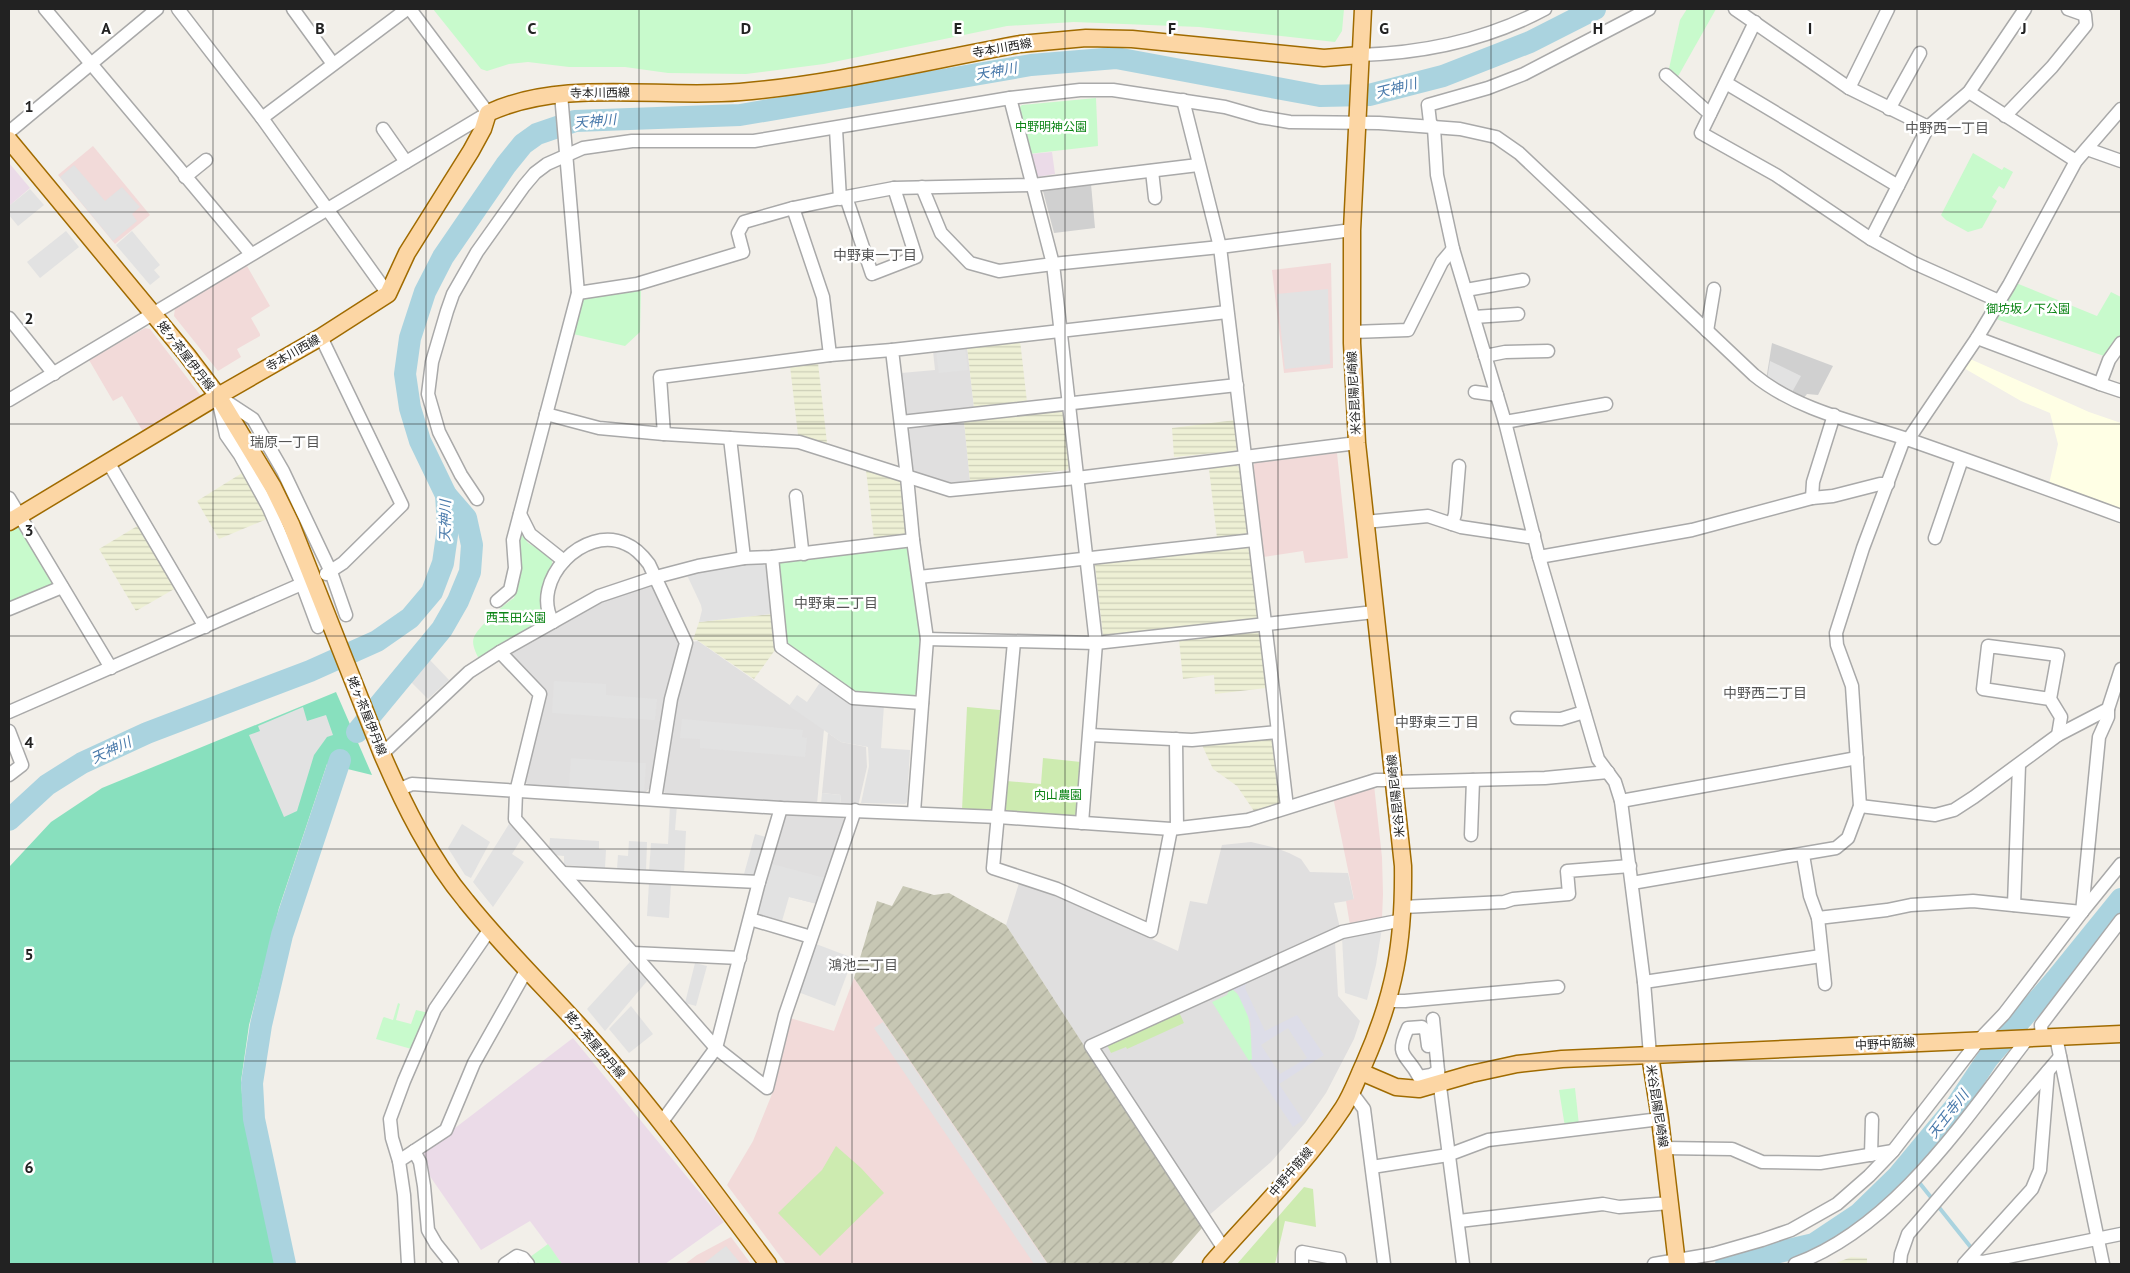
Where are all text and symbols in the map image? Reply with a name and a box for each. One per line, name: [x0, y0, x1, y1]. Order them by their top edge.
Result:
text: A: [101, 18, 111, 38]
text: B: [315, 18, 325, 38]
text: C: [528, 18, 537, 38]
text: D: [741, 18, 751, 38]
text: E: [954, 18, 962, 38]
text: F: [1168, 18, 1176, 38]
text: G: [1379, 18, 1389, 38]
text: H: [1593, 18, 1603, 38]
text: I: [1808, 18, 1812, 38]
text: J: [2020, 18, 2027, 38]
street label: 寺本川西線: [971, 35, 1033, 60]
water label: 天神川: [974, 58, 1020, 84]
water label: 天神川: [1373, 74, 1420, 102]
street label: 寺本川西線: [570, 84, 630, 101]
text: 1: [24, 96, 34, 116]
water label: 天神川: [573, 110, 619, 132]
park label: 中野明神公園: [1015, 119, 1087, 134]
district label: 中野西一丁目: [1905, 119, 1989, 137]
district label: 中野東一丁目: [833, 246, 917, 264]
park label: 御坊坂ノ下公園: [1986, 301, 2070, 316]
text: 2: [24, 308, 34, 328]
street label: 姥ヶ茶屋伊丹線: [155, 318, 218, 393]
street label: 寺本川西線: [263, 331, 322, 374]
street label: 米谷昆陽尼崎線: [1344, 351, 1363, 435]
district label: 瑞原一丁目: [250, 433, 320, 451]
water label: 天神川: [436, 498, 454, 542]
text: 3: [24, 520, 34, 540]
district label: 中野東二丁目: [794, 594, 878, 612]
park label: 西玉田公園: [486, 610, 546, 625]
street label: 姥ヶ茶屋伊丹線: [345, 674, 390, 758]
district label: 中野西二丁目: [1723, 684, 1807, 702]
district label: 中野東三丁目: [1395, 713, 1479, 731]
text: 4: [24, 732, 34, 752]
water label: 天神川: [88, 732, 136, 767]
street label: 米谷昆陽尼崎線: [1384, 753, 1407, 839]
park label: 内山農園: [1034, 787, 1082, 802]
text: 5: [24, 944, 34, 964]
district label: 鴻池二丁目: [828, 956, 898, 974]
street label: 姥ヶ茶屋伊丹線: [562, 1008, 629, 1081]
street label: 中野中筋線: [1855, 1034, 1915, 1053]
street label: 米谷昆陽尼崎線: [1644, 1063, 1671, 1149]
water label: 天王寺川: [1924, 1085, 1974, 1142]
street label: 中野中筋線: [1266, 1144, 1316, 1199]
text: 6: [24, 1157, 34, 1177]

